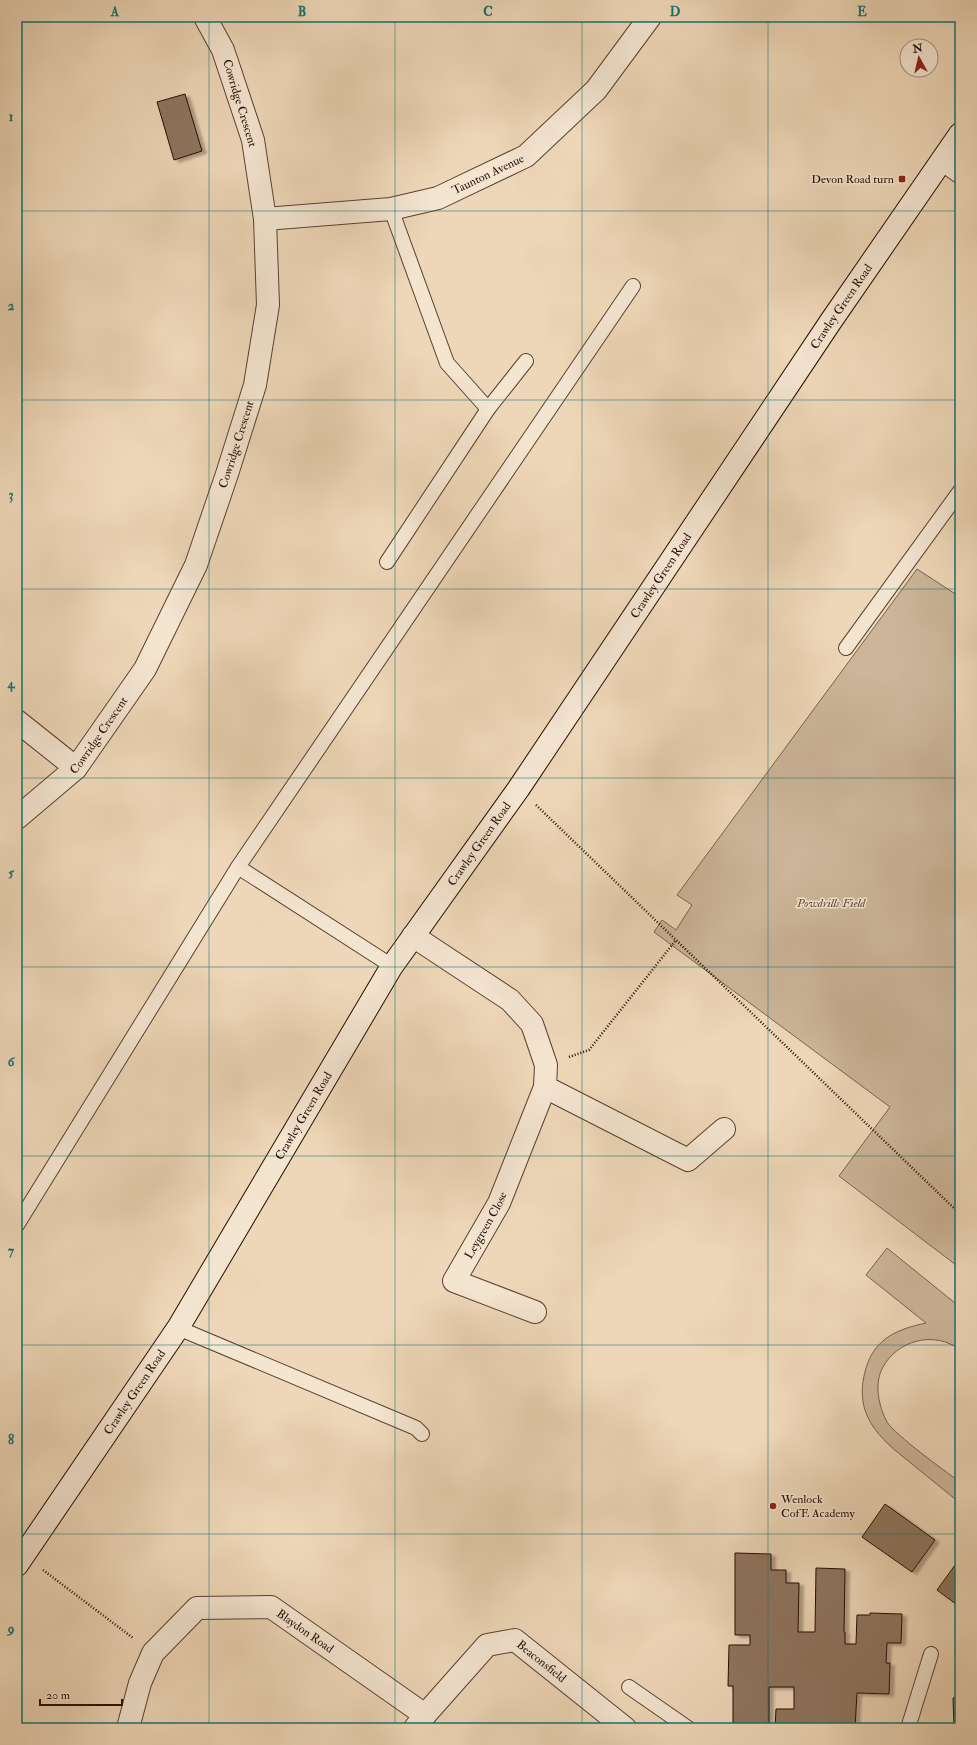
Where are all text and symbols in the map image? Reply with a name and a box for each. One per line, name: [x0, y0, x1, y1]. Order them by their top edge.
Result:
text: A: [110, 4, 120, 20]
text: B: [298, 4, 306, 20]
text: C: [483, 4, 493, 20]
text: D: [670, 4, 681, 20]
text: E: [857, 4, 867, 20]
north arrow: [899, 38, 939, 78]
text: N: [911, 41, 925, 56]
street label: Cowridge Crescent: [219, 57, 260, 149]
text: 1: [9, 109, 14, 125]
street label: Taunton Avenue: [450, 151, 527, 198]
place label: Devon Road turn: [811, 172, 894, 187]
marker: Devon Road turn: [897, 174, 907, 184]
street label: Crawley Green Road: [807, 261, 876, 352]
text: 2: [8, 298, 15, 314]
street label: Cowridge Crescent: [216, 399, 258, 490]
text: 3: [9, 487, 14, 503]
street label: Crawley Green Road: [627, 530, 695, 622]
text: 4: [6, 676, 15, 692]
street label: Cowridge Crescent: [67, 694, 131, 778]
street label: Crawley Green Road: [444, 799, 515, 889]
text: 5: [8, 865, 14, 881]
park label: Powdrills Field: [796, 896, 866, 911]
text: 6: [8, 1054, 16, 1070]
street label: Crawley Green Road: [272, 1069, 336, 1163]
street label: Leygreen Close: [461, 1190, 511, 1262]
text: 7: [8, 1243, 15, 1259]
street label: Crawley Green Road: [101, 1347, 169, 1438]
text: 8: [8, 1432, 14, 1448]
place label: Wenlock CofE Academy: [780, 1492, 855, 1521]
marker: Wenlock CofE Academy: [768, 1501, 778, 1511]
street label: Blaydon Road: [273, 1606, 336, 1657]
text: 9: [6, 1621, 15, 1637]
street label: Beaconsfield: [513, 1637, 569, 1686]
scale bar: [40, 1681, 122, 1707]
text: 20 m: [46, 1688, 71, 1703]

